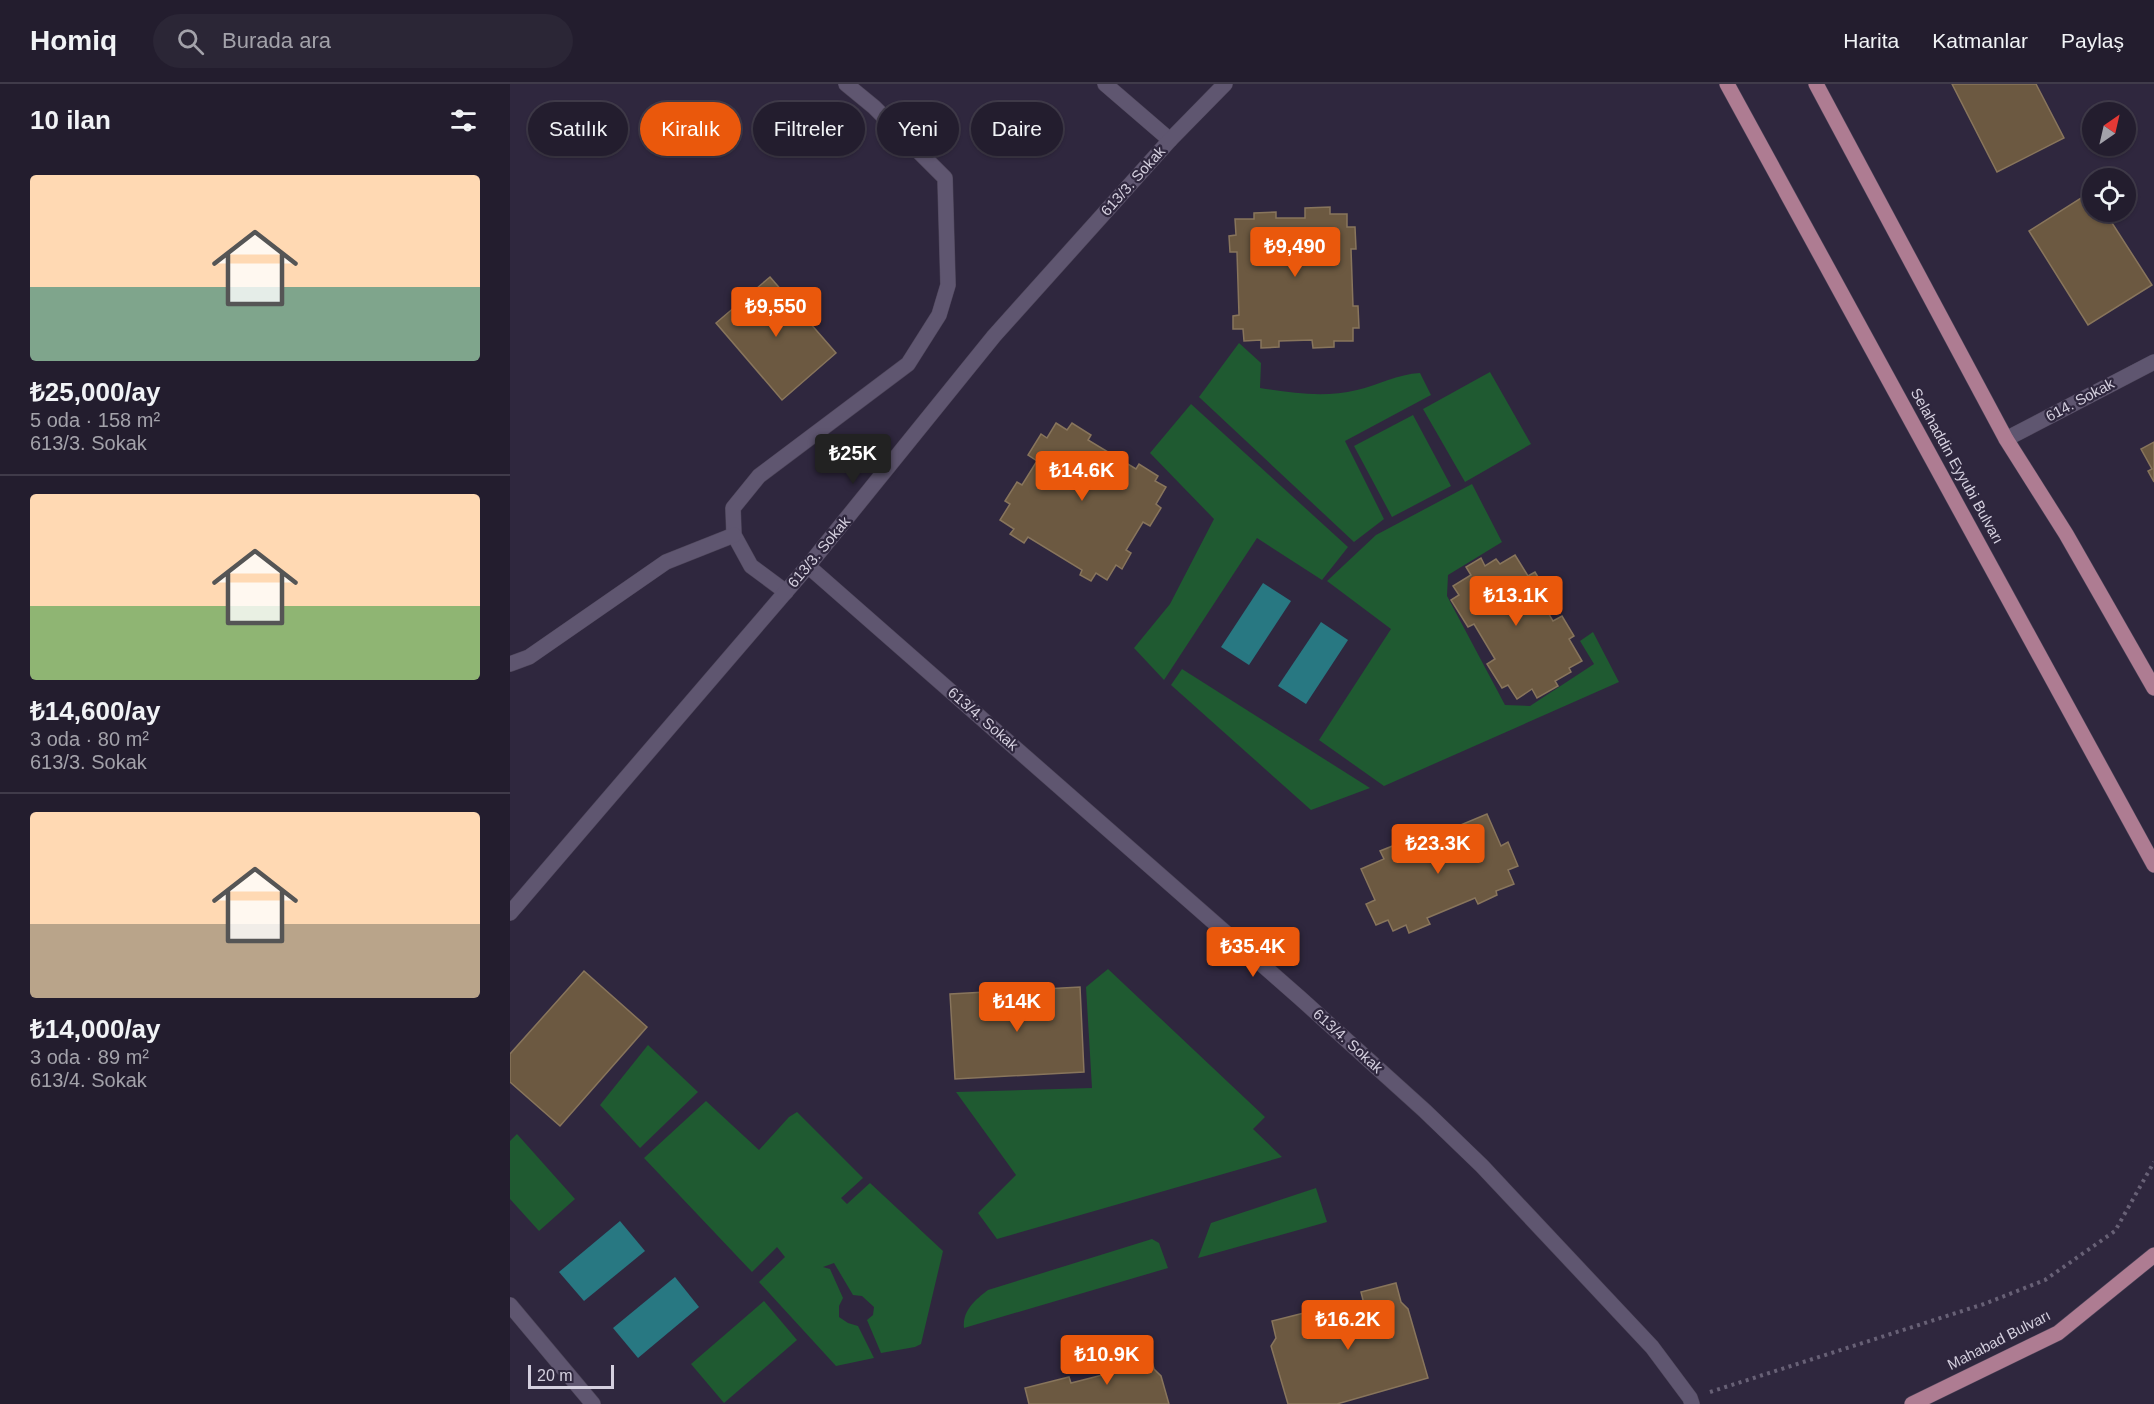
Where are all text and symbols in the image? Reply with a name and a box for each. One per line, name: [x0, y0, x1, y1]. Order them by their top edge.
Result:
search box: [153, 14, 573, 68]
text: Homiq: [30, 25, 117, 56]
icon: search: [174, 25, 207, 58]
text: Burada ara: [222, 28, 331, 53]
text: Harita: [1843, 29, 1899, 52]
text: Katmanlar: [1932, 29, 2028, 52]
text: Paylaş: [2061, 29, 2124, 52]
chip: Satılık: [528, 102, 628, 156]
chip: Kiralık: [640, 102, 741, 156]
chip: Filtreler: [753, 102, 865, 156]
chip: Yeni: [877, 102, 959, 156]
chip: Daire: [971, 102, 1063, 156]
north arrow: [2082, 102, 2136, 156]
map controls: [2082, 102, 2136, 222]
icon: filters: [447, 104, 480, 137]
text: 10 ilan: [30, 105, 111, 135]
street label: 613/3. Sokak: [1097, 142, 1169, 219]
button: locate: [2082, 168, 2136, 222]
icon: home: [201, 214, 309, 322]
pin: ₺9,490: [1246, 227, 1344, 278]
text: ₺9,490: [1264, 235, 1326, 257]
pin: ₺9,550: [727, 287, 825, 338]
text: ₺9,550: [745, 295, 807, 317]
street label: 614. Sokak: [2043, 374, 2117, 425]
text: ₺25,000/ay: [30, 377, 161, 407]
street label: Selahaddin Eyyubi Bulvarı: [1908, 385, 2007, 546]
text: 5 oda · 158 m²: [30, 409, 160, 431]
text: 613/3. Sokak: [30, 432, 147, 454]
pin: ₺25K: [817, 434, 889, 485]
text: ₺25K: [829, 442, 877, 464]
pin: ₺14.6K: [1033, 451, 1131, 502]
text: ₺14.6K: [1050, 459, 1114, 481]
street label: 613/3. Sokak: [784, 512, 854, 591]
icon: home: [201, 533, 309, 641]
pin: ₺13.1K: [1467, 576, 1565, 627]
text: ₺13.1K: [1484, 584, 1548, 606]
street label: 613/4. Sokak: [945, 683, 1022, 754]
text: ₺14,600/ay: [30, 696, 161, 726]
text: 3 oda · 80 m²: [30, 728, 149, 750]
text: 613/3. Sokak: [30, 751, 147, 773]
pin: ₺23.3K: [1389, 824, 1487, 875]
text: ₺23.3K: [1406, 832, 1470, 854]
icon: home: [201, 851, 309, 959]
pin: ₺35.4K: [1204, 927, 1302, 978]
text: ₺35.4K: [1221, 935, 1285, 957]
pin: ₺14K: [981, 982, 1053, 1033]
text: ₺14K: [993, 990, 1041, 1012]
street label: 613/4. Sokak: [1310, 1005, 1387, 1077]
text: ₺14,000/ay: [30, 1014, 161, 1044]
text: 3 oda · 89 m²: [30, 1046, 149, 1068]
text: 613/4. Sokak: [30, 1069, 147, 1091]
pin: ₺16.2K: [1299, 1300, 1397, 1351]
street label: Mahabad Bulvarı: [1944, 1306, 2053, 1373]
text: ₺16.2K: [1316, 1308, 1380, 1330]
pin: ₺10.9K: [1058, 1335, 1156, 1386]
text: ₺10.9K: [1075, 1343, 1139, 1365]
scale bar: [528, 1362, 614, 1390]
text: 20 m: [537, 1367, 573, 1384]

